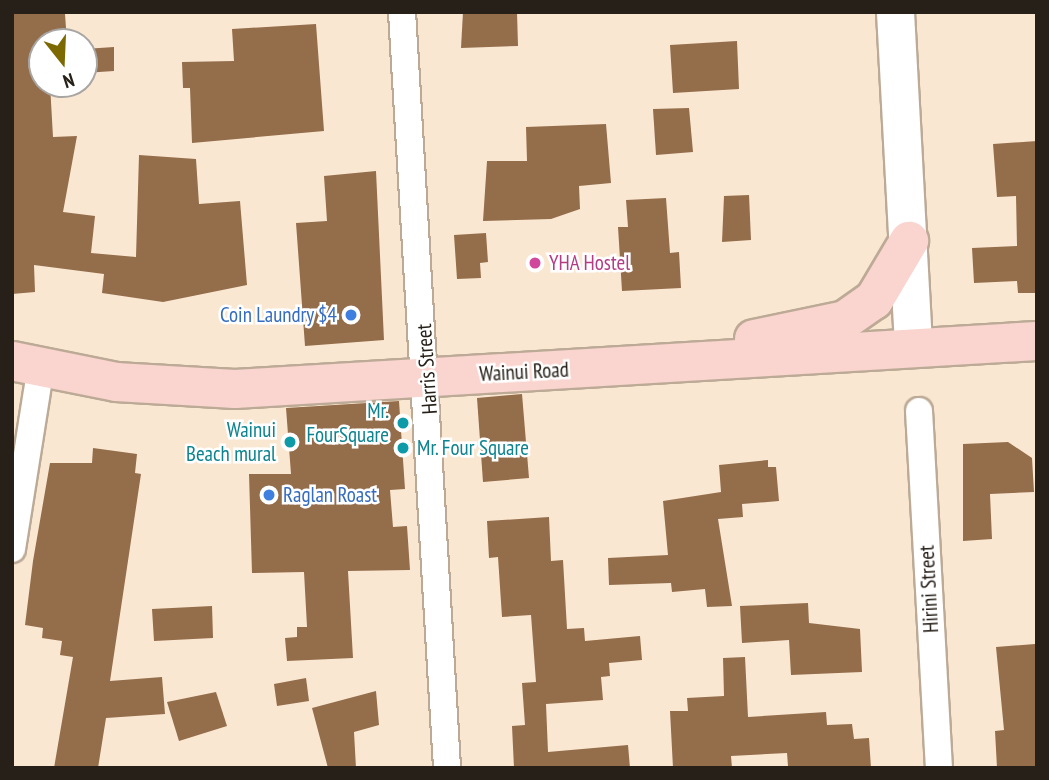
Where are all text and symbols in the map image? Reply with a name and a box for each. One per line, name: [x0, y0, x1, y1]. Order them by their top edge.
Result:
north arrow: [28, 28, 98, 98]
text: N: [60, 68, 77, 94]
place label: YHA Hostel: [549, 250, 631, 276]
marker: YHA Hostel: [527, 255, 543, 271]
place label: Coin Laundry $4: [219, 302, 337, 328]
marker: Coin Laundry $4: [343, 307, 359, 323]
street label: Harris Street: [411, 323, 443, 415]
street label: Wainui Road: [479, 357, 569, 387]
place label: Mr. FourSquare: [306, 398, 389, 448]
marker: Mr. FourSquare: [395, 415, 411, 431]
place label: Wainui Beach mural: [186, 417, 276, 467]
marker: Wainui Beach mural: [282, 434, 298, 450]
place label: Mr. Four Square: [417, 435, 530, 461]
marker: Mr. Four Square: [395, 440, 411, 456]
place label: Raglan Roast: [283, 482, 377, 508]
marker: Raglan Roast: [261, 487, 277, 503]
street label: Hirini Street: [914, 544, 944, 634]

